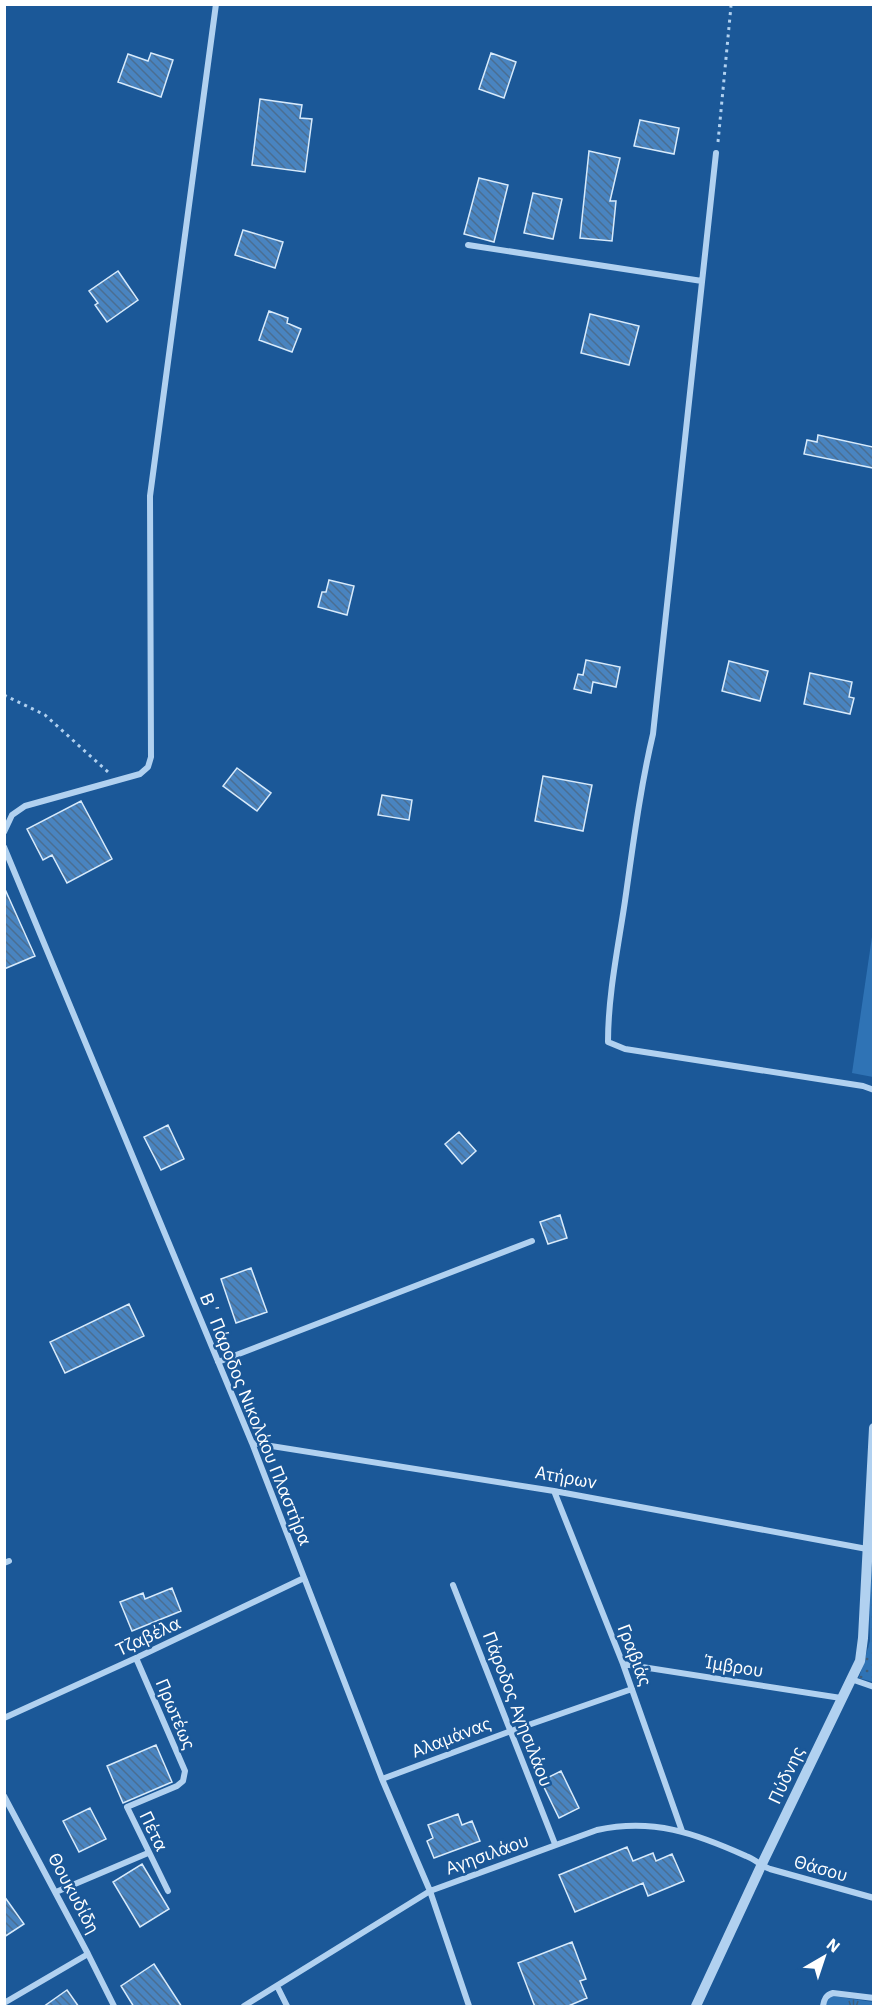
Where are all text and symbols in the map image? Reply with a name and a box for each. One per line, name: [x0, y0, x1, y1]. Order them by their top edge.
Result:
street label: Β΄ Πάροδος Νικολάου Πλαστήρα: [195, 1289, 317, 1549]
street label: Ατήρων: [533, 1460, 599, 1494]
street label: Τζαβέλα: [112, 1611, 184, 1661]
street label: Γραβιάς: [613, 1621, 657, 1690]
street label: Πάροδος Αγησιλάου: [478, 1628, 558, 1790]
street label: Ίμβρου: [702, 1650, 765, 1682]
street label: Πρωτέως: [151, 1675, 201, 1753]
street label: Αλαμάνας: [408, 1711, 494, 1763]
street label: Πύδνης: [763, 1742, 809, 1807]
street label: Πέτα: [135, 1807, 173, 1855]
street label: Αγησιλάου: [442, 1828, 532, 1880]
street label: Θουκυδίδη: [43, 1849, 105, 1937]
street label: Θάσου: [791, 1849, 851, 1887]
north arrow: [794, 1927, 854, 1987]
text: N: [823, 1934, 844, 1957]

